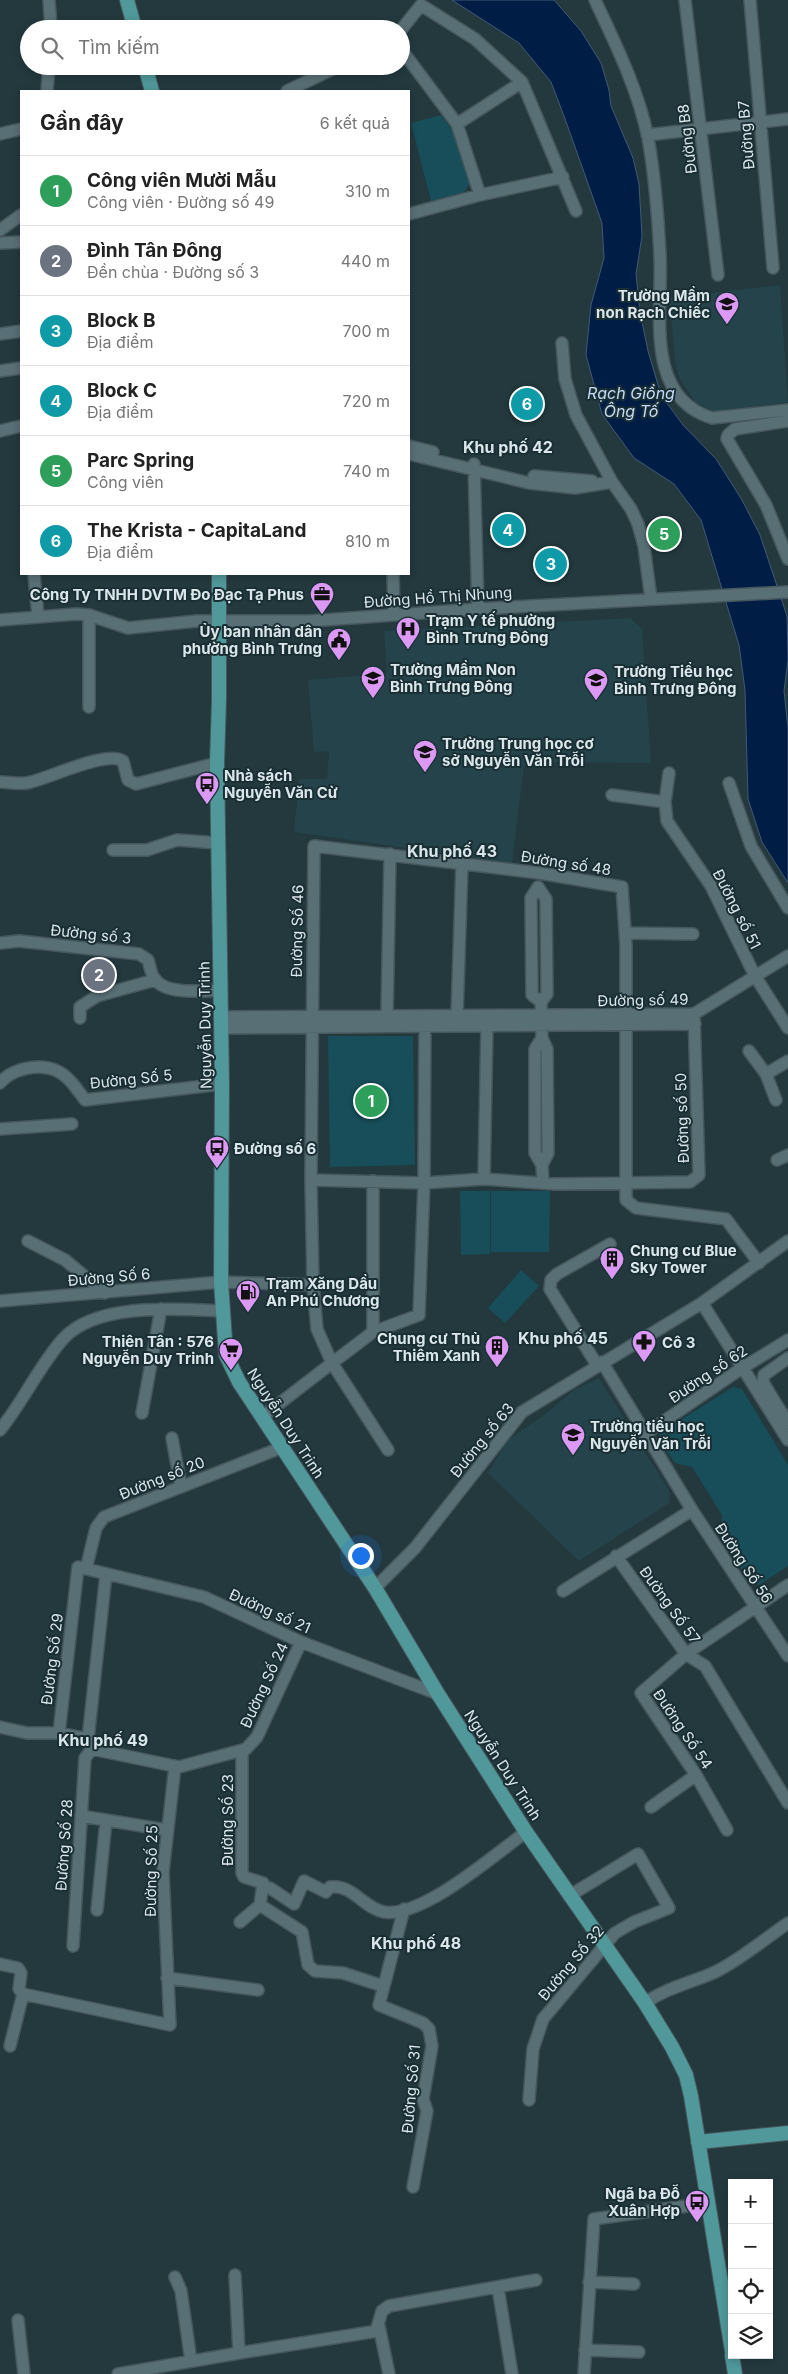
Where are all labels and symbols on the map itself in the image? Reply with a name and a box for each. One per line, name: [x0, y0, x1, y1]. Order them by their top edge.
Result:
street label: Đường B7: [734, 100, 758, 170]
street label: Đường B8: [673, 103, 701, 175]
place label: Trường Mầm non Rạch Chiếc: [596, 286, 710, 322]
school or university icon: Trường Mầm non Rạch Chiếc: [714, 291, 740, 325]
water label: Rạch Giồng Ông Tố: [587, 383, 675, 421]
pin: 6: [511, 385, 543, 423]
district label: Khu phố 42: [463, 437, 553, 457]
pin: 4: [492, 511, 524, 549]
pin: 5: [648, 515, 680, 553]
pin: 3: [535, 545, 567, 583]
office icon: Công Ty TNHH DVTM Đo Đạc Tạ Phus: [309, 581, 335, 615]
street label: Đường Hồ Thị Nhung: [363, 582, 513, 612]
place label: Công Ty TNHH DVTM Đo Đạc Tạ Phus: [30, 585, 304, 604]
place label: Trạm Y tế phường Bình Trưng Đông: [426, 611, 555, 647]
hospital icon: Trạm Y tế phường Bình Trưng Đông: [395, 616, 421, 650]
place label: Ủy ban nhân dân phường Bình Trưng: [182, 622, 322, 658]
public building icon: Ủy ban nhân dân phường Bình Trưng: [326, 627, 352, 661]
place label: Trường Mầm Non Bình Trưng Đông: [390, 660, 516, 696]
place label: Trường Tiểu học Bình Trưng Đông: [614, 662, 737, 698]
school or university icon: Trường Mầm Non Bình Trưng Đông: [360, 665, 386, 699]
school or university icon: Trường Tiểu học Bình Trưng Đông: [583, 667, 609, 701]
place label: Trường Trung học cơ sở Nguyễn Văn Trỗi: [442, 734, 595, 770]
school or university icon: Trường Trung học cơ sở Nguyễn Văn Trỗi: [412, 739, 438, 773]
place label: Nhà sách Nguyễn Văn Cừ: [224, 766, 338, 802]
bus stop icon: Nhà sách Nguyễn Văn Cừ: [194, 771, 220, 805]
district label: Khu phố 43: [407, 841, 497, 861]
street label: Đường số 48: [520, 847, 612, 879]
street label: Đường số 51: [709, 866, 765, 952]
street label: Đường Số 46: [287, 885, 307, 977]
street label: Đường số 3: [50, 920, 132, 948]
pin: 2: [83, 956, 115, 994]
street label: Nguyễn Duy Trinh: [194, 961, 216, 1089]
street label: Đường số 49: [597, 990, 689, 1010]
street label: Đường Số 5: [89, 1065, 173, 1093]
street label: Đường số 50: [671, 1072, 693, 1164]
pin: 1: [355, 1082, 387, 1120]
bus stop icon: Đường số 6: [204, 1135, 230, 1169]
place label: Đường số 6: [234, 1139, 317, 1158]
place label: Chung cư Blue Sky Tower: [630, 1241, 737, 1277]
building icon: Chung cư Blue Sky Tower: [599, 1246, 625, 1280]
street label: Đường Số 6: [67, 1264, 151, 1290]
place label: Trạm Xăng Dầu An Phú Chương: [266, 1274, 380, 1310]
fuel station icon: Trạm Xăng Dầu An Phú Chương: [235, 1279, 261, 1313]
district label: Khu phố 45: [518, 1328, 608, 1348]
place label: Chung cư Thủ Thiêm Xanh: [377, 1329, 480, 1365]
pharmacy icon: Cô 3: [631, 1329, 657, 1363]
place label: Thiên Tân : 576 Nguyễn Duy Trinh: [82, 1332, 214, 1368]
place label: Cô 3: [662, 1333, 696, 1352]
building icon: Chung cư Thủ Thiêm Xanh: [484, 1334, 510, 1368]
supermarket icon: Thiên Tân : 576 Nguyễn Duy Trinh: [218, 1337, 244, 1371]
street label: Đường số 62: [665, 1341, 751, 1407]
street label: Nguyễn Duy Trinh: [243, 1364, 329, 1482]
street label: Đường số 63: [446, 1399, 518, 1481]
place label: Trường tiểu học Nguyễn Văn Trỗi: [590, 1417, 711, 1453]
school or university icon: Trường tiểu học Nguyễn Văn Trỗi: [560, 1422, 586, 1456]
street label: Đường số 20: [116, 1452, 208, 1504]
street label: Đường Số 56: [711, 1519, 777, 1607]
your location: [348, 1543, 374, 1569]
street label: Đường Số 57: [635, 1562, 705, 1648]
street label: Đường số 21: [226, 1585, 314, 1637]
street label: Đường Số 29: [37, 1612, 67, 1706]
street label: Đường Số 24: [236, 1639, 292, 1731]
street label: Đường Số 54: [649, 1685, 717, 1773]
street label: Nguyễn Duy Trinh: [460, 1706, 546, 1824]
district label: Khu phố 49: [58, 1730, 148, 1750]
street label: Đường Số 23: [218, 1774, 237, 1866]
street label: Đường Số 28: [51, 1798, 77, 1892]
street label: Đường Số 25: [141, 1825, 161, 1917]
street label: Đường Số 32: [534, 1922, 608, 2004]
district label: Khu phố 48: [371, 1933, 461, 1953]
street label: Đường Số 31: [398, 2044, 424, 2134]
place label: Ngã ba Đỗ Xuân Hợp: [605, 2184, 680, 2220]
bus stop icon: Ngã ba Đỗ Xuân Hợp: [684, 2189, 710, 2223]

